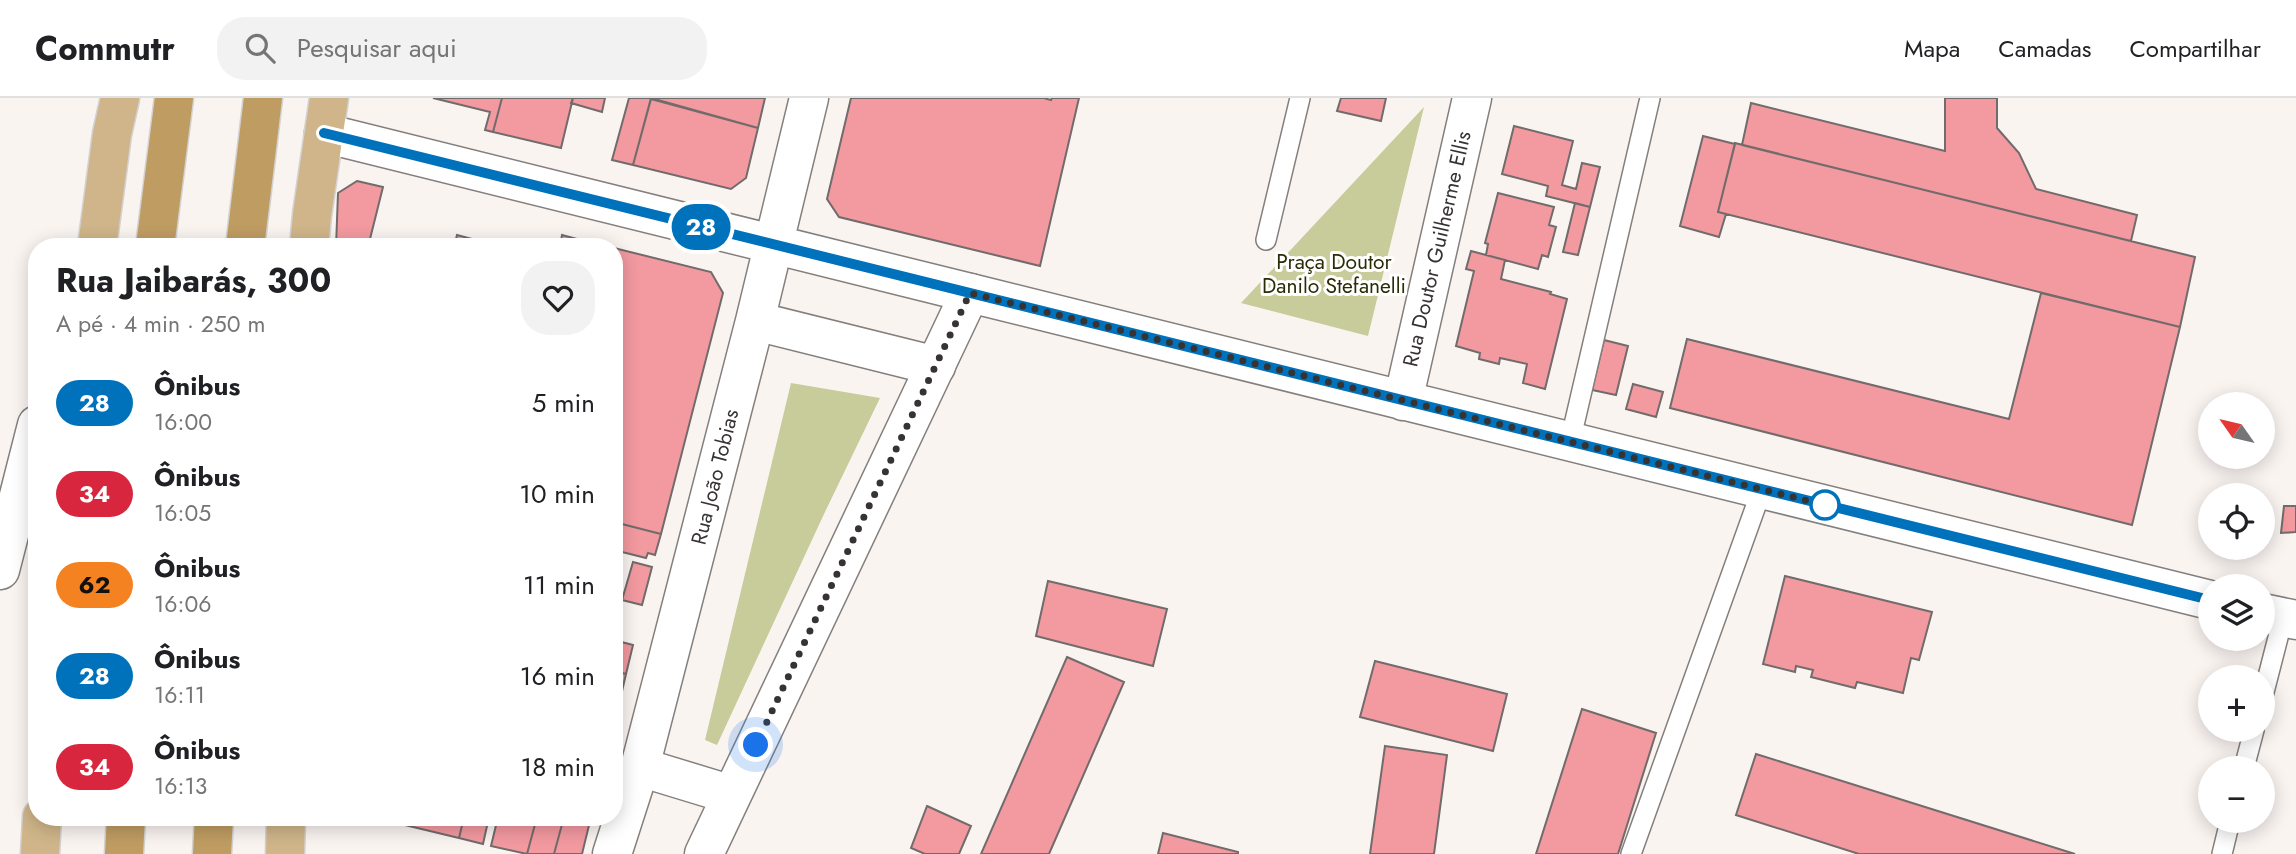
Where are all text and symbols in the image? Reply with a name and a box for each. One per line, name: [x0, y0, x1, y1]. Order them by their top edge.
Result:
search box: [217, 17, 707, 80]
text: Commutr: [35, 25, 175, 72]
icon: search: [241, 29, 279, 67]
text: Pesquisar aqui: [297, 29, 457, 67]
text: Mapa: [1904, 31, 1960, 66]
text: Camadas: [1998, 31, 2091, 66]
text: Compartilhar: [2129, 31, 2261, 66]
street label: Rua Doutor Guilherme Ellis: [1395, 128, 1479, 370]
line badge: 28: [670, 204, 732, 250]
text: 28: [686, 209, 716, 244]
park label: Praça Doutor Danilo Stefanelli: [1262, 247, 1406, 301]
text: Rua Jaibarás, 300: [56, 257, 331, 304]
button: heart: [521, 261, 595, 335]
text: A pé · 4 min · 250 m: [56, 307, 265, 341]
text: Ônibus: [154, 367, 240, 405]
text: 5 min: [532, 384, 595, 422]
text: 28: [79, 385, 110, 420]
north arrow: [2198, 392, 2275, 469]
map controls: [2198, 392, 2275, 833]
text: 16:00: [154, 405, 212, 439]
street label: Rua João Tobias: [684, 406, 746, 548]
text: Ônibus: [154, 458, 240, 496]
text: 10 min: [519, 475, 595, 513]
text: 34: [79, 476, 110, 511]
button: locate: [2198, 483, 2275, 560]
unlabelled marker: [1810, 490, 1840, 520]
text: 16:05: [154, 496, 211, 530]
text: Ônibus: [154, 549, 240, 587]
text: 11 min: [523, 566, 595, 604]
text: 62: [79, 567, 110, 602]
button: layers: [2198, 574, 2275, 651]
text: 16:06: [154, 587, 212, 621]
text: Ônibus: [154, 640, 240, 678]
text: 16 min: [520, 657, 595, 695]
text: 28: [79, 658, 110, 693]
button: +: [2198, 665, 2275, 742]
text: 16:11: [154, 678, 205, 712]
your location: [738, 727, 773, 762]
text: Ônibus: [154, 731, 240, 769]
text: 18 min: [521, 748, 595, 786]
text: 34: [79, 749, 110, 784]
button: −: [2198, 756, 2275, 833]
text: 16:13: [154, 769, 207, 803]

